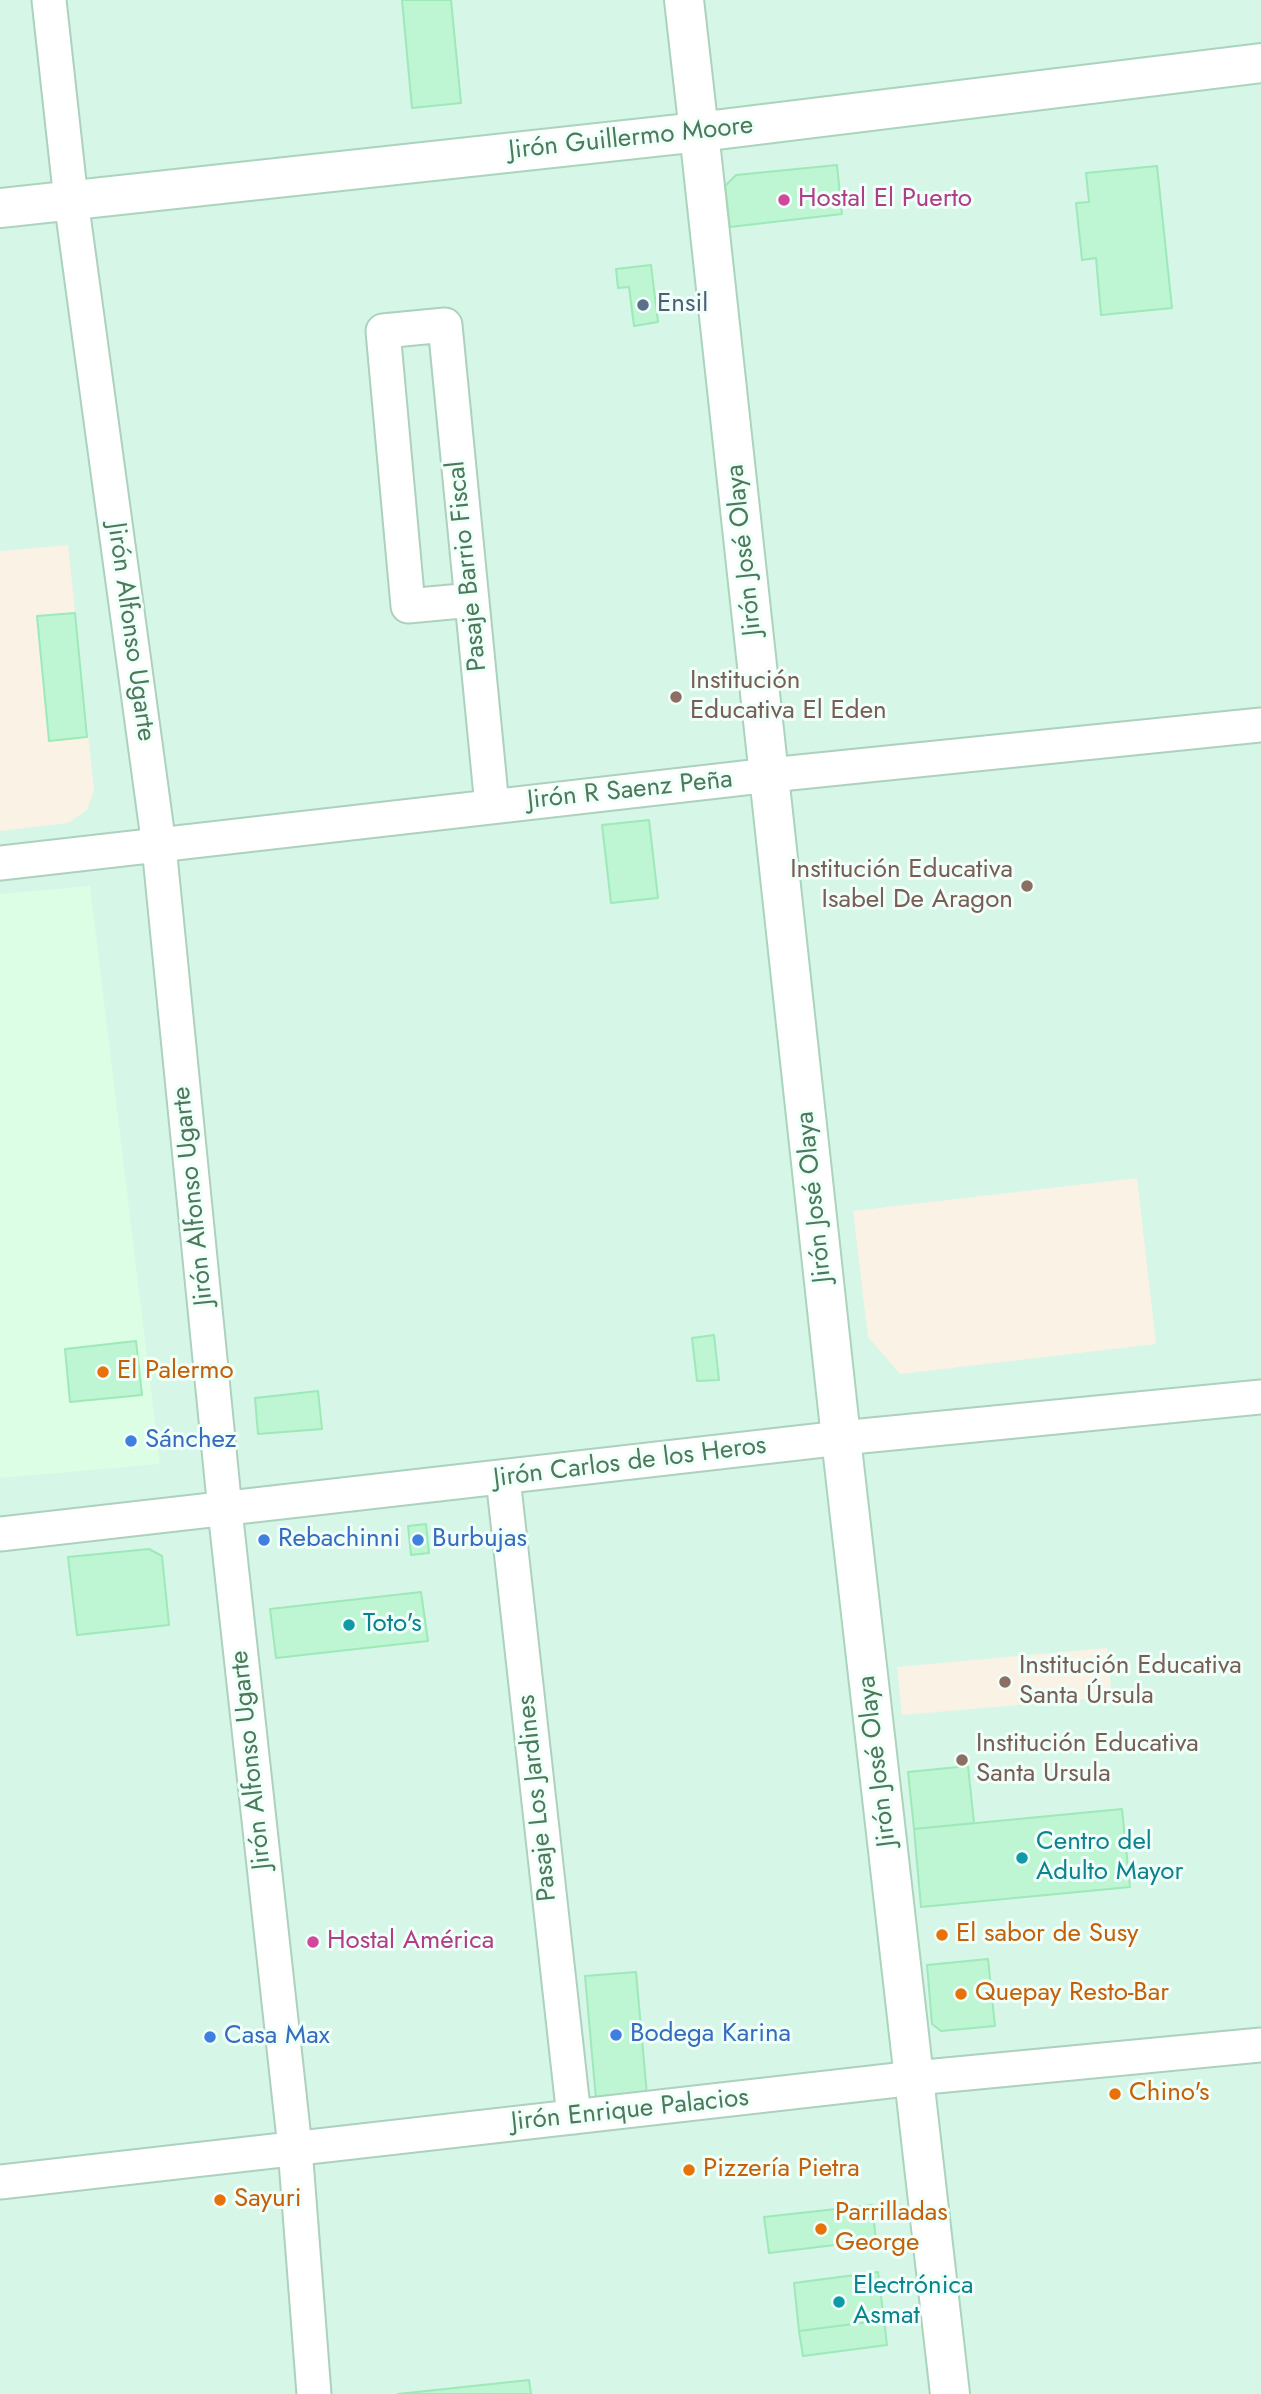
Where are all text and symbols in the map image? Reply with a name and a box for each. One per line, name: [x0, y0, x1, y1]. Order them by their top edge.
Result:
street label: Jirón Guillermo Moore: [507, 111, 755, 167]
place label: Hostal El Puerto: [798, 184, 972, 216]
marker: Hostal El Puerto: [776, 192, 792, 208]
place label: Ensil: [657, 289, 708, 321]
marker: Ensil: [635, 297, 651, 313]
street label: Pasaje Barrio Fiscal: [441, 459, 495, 673]
street label: Jirón José Olaya: [720, 463, 770, 637]
street label: Jirón Alfonso Ugarte: [99, 521, 161, 743]
place label: Institución Educativa El Eden: [690, 666, 887, 728]
marker: Institución Educativa El Eden: [668, 689, 684, 705]
street label: Jirón R Saenz Peña: [526, 765, 734, 817]
place label: Institución Educativa Isabel De Aragon: [790, 855, 1013, 917]
marker: Institución Educativa Isabel De Aragon: [1019, 878, 1035, 894]
street label: Jirón Alfonso Ugarte: [167, 1085, 221, 1307]
street label: Jirón José Olaya: [790, 1110, 840, 1284]
place label: El Palermo: [117, 1356, 234, 1388]
marker: El Palermo: [95, 1364, 111, 1380]
place label: Sánchez: [145, 1425, 237, 1457]
street label: Jirón Carlos de los Heros: [492, 1431, 768, 1495]
marker: Sánchez: [123, 1433, 139, 1449]
place label: Rebachinni: [278, 1524, 400, 1556]
place label: Burbujas: [432, 1524, 527, 1556]
marker: Rebachinni: [256, 1532, 272, 1548]
marker: Burbujas: [410, 1532, 426, 1548]
place label: Toto's: [363, 1609, 422, 1641]
marker: Toto's: [341, 1617, 357, 1633]
street label: Jirón Alfonso Ugarte: [225, 1649, 279, 1871]
place label: Institución Educativa Santa Úrsula: [1019, 1651, 1242, 1712]
street label: Jirón José Olaya: [852, 1674, 904, 1848]
marker: Institución Educativa Santa Úrsula: [997, 1674, 1013, 1690]
street label: Pasaje Los Jardines: [512, 1693, 564, 1903]
place label: Institución Educativa Santa Ursula: [976, 1729, 1199, 1790]
marker: Institución Educativa Santa Ursula: [954, 1752, 970, 1768]
place label: Centro del Adulto Mayor: [1036, 1827, 1183, 1888]
marker: Centro del Adulto Mayor: [1014, 1850, 1030, 1866]
place label: El sabor de Susy: [956, 1919, 1138, 1951]
place label: Hostal América: [327, 1926, 494, 1958]
marker: El sabor de Susy: [934, 1927, 950, 1943]
marker: Hostal América: [305, 1934, 321, 1950]
place label: Quepay Resto-Bar: [975, 1978, 1169, 2010]
marker: Quepay Resto-Bar: [953, 1986, 969, 2002]
place label: Bodega Karina: [630, 2019, 791, 2051]
place label: Casa Max: [224, 2021, 330, 2053]
marker: Bodega Karina: [608, 2027, 624, 2043]
marker: Casa Max: [202, 2029, 218, 2045]
place label: Chino's: [1129, 2078, 1210, 2110]
street label: Jirón Enrique Palacios: [510, 2083, 750, 2139]
marker: Chino's: [1107, 2086, 1123, 2102]
place label: Pizzería Pietra: [703, 2154, 860, 2186]
marker: Pizzería Pietra: [681, 2162, 697, 2178]
place label: Sayuri: [234, 2184, 301, 2216]
marker: Sayuri: [212, 2192, 228, 2208]
place label: Parrilladas George: [835, 2198, 948, 2260]
marker: Parrilladas George: [813, 2221, 829, 2237]
place label: Electrónica Asmat: [853, 2271, 973, 2332]
marker: Electrónica Asmat: [831, 2294, 847, 2310]

